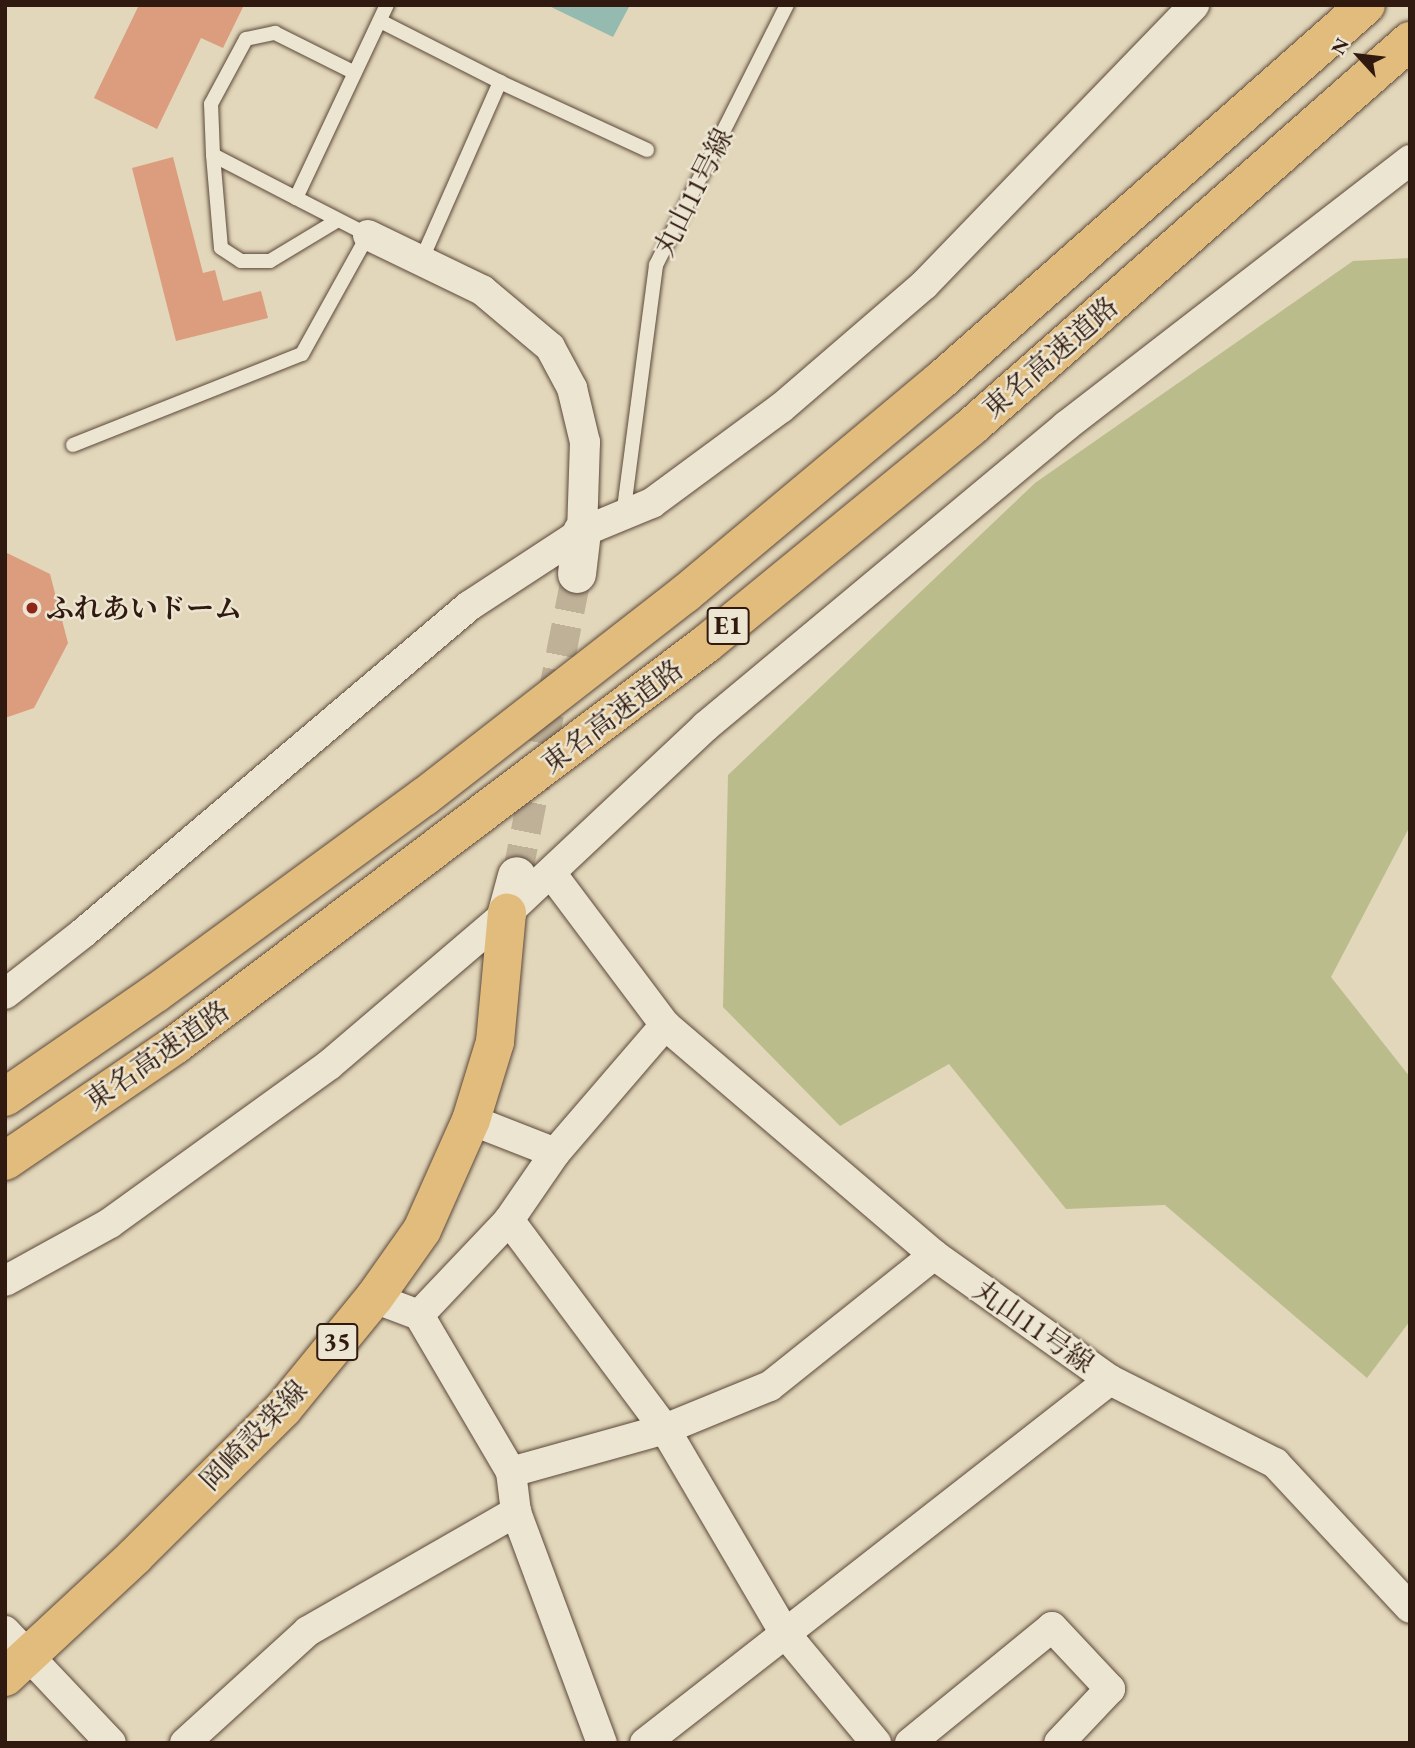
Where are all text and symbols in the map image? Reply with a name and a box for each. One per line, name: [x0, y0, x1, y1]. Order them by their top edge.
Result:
north arrow: [1324, 21, 1394, 91]
text: N: [1325, 34, 1354, 59]
street label: 丸山11号線: [647, 123, 739, 261]
street label: 東名高速道路: [976, 289, 1124, 425]
place label: ふれあいドーム: [46, 591, 242, 625]
marker: ふれあいドーム: [24, 600, 40, 616]
road number: E1: [705, 604, 751, 648]
street label: 東名高速道路: [535, 652, 689, 780]
street label: 東名高速道路: [79, 993, 235, 1117]
street label: 丸山11号線: [967, 1272, 1101, 1380]
road number: 35: [316, 1320, 358, 1364]
street label: 岡崎設楽線: [192, 1373, 314, 1497]

